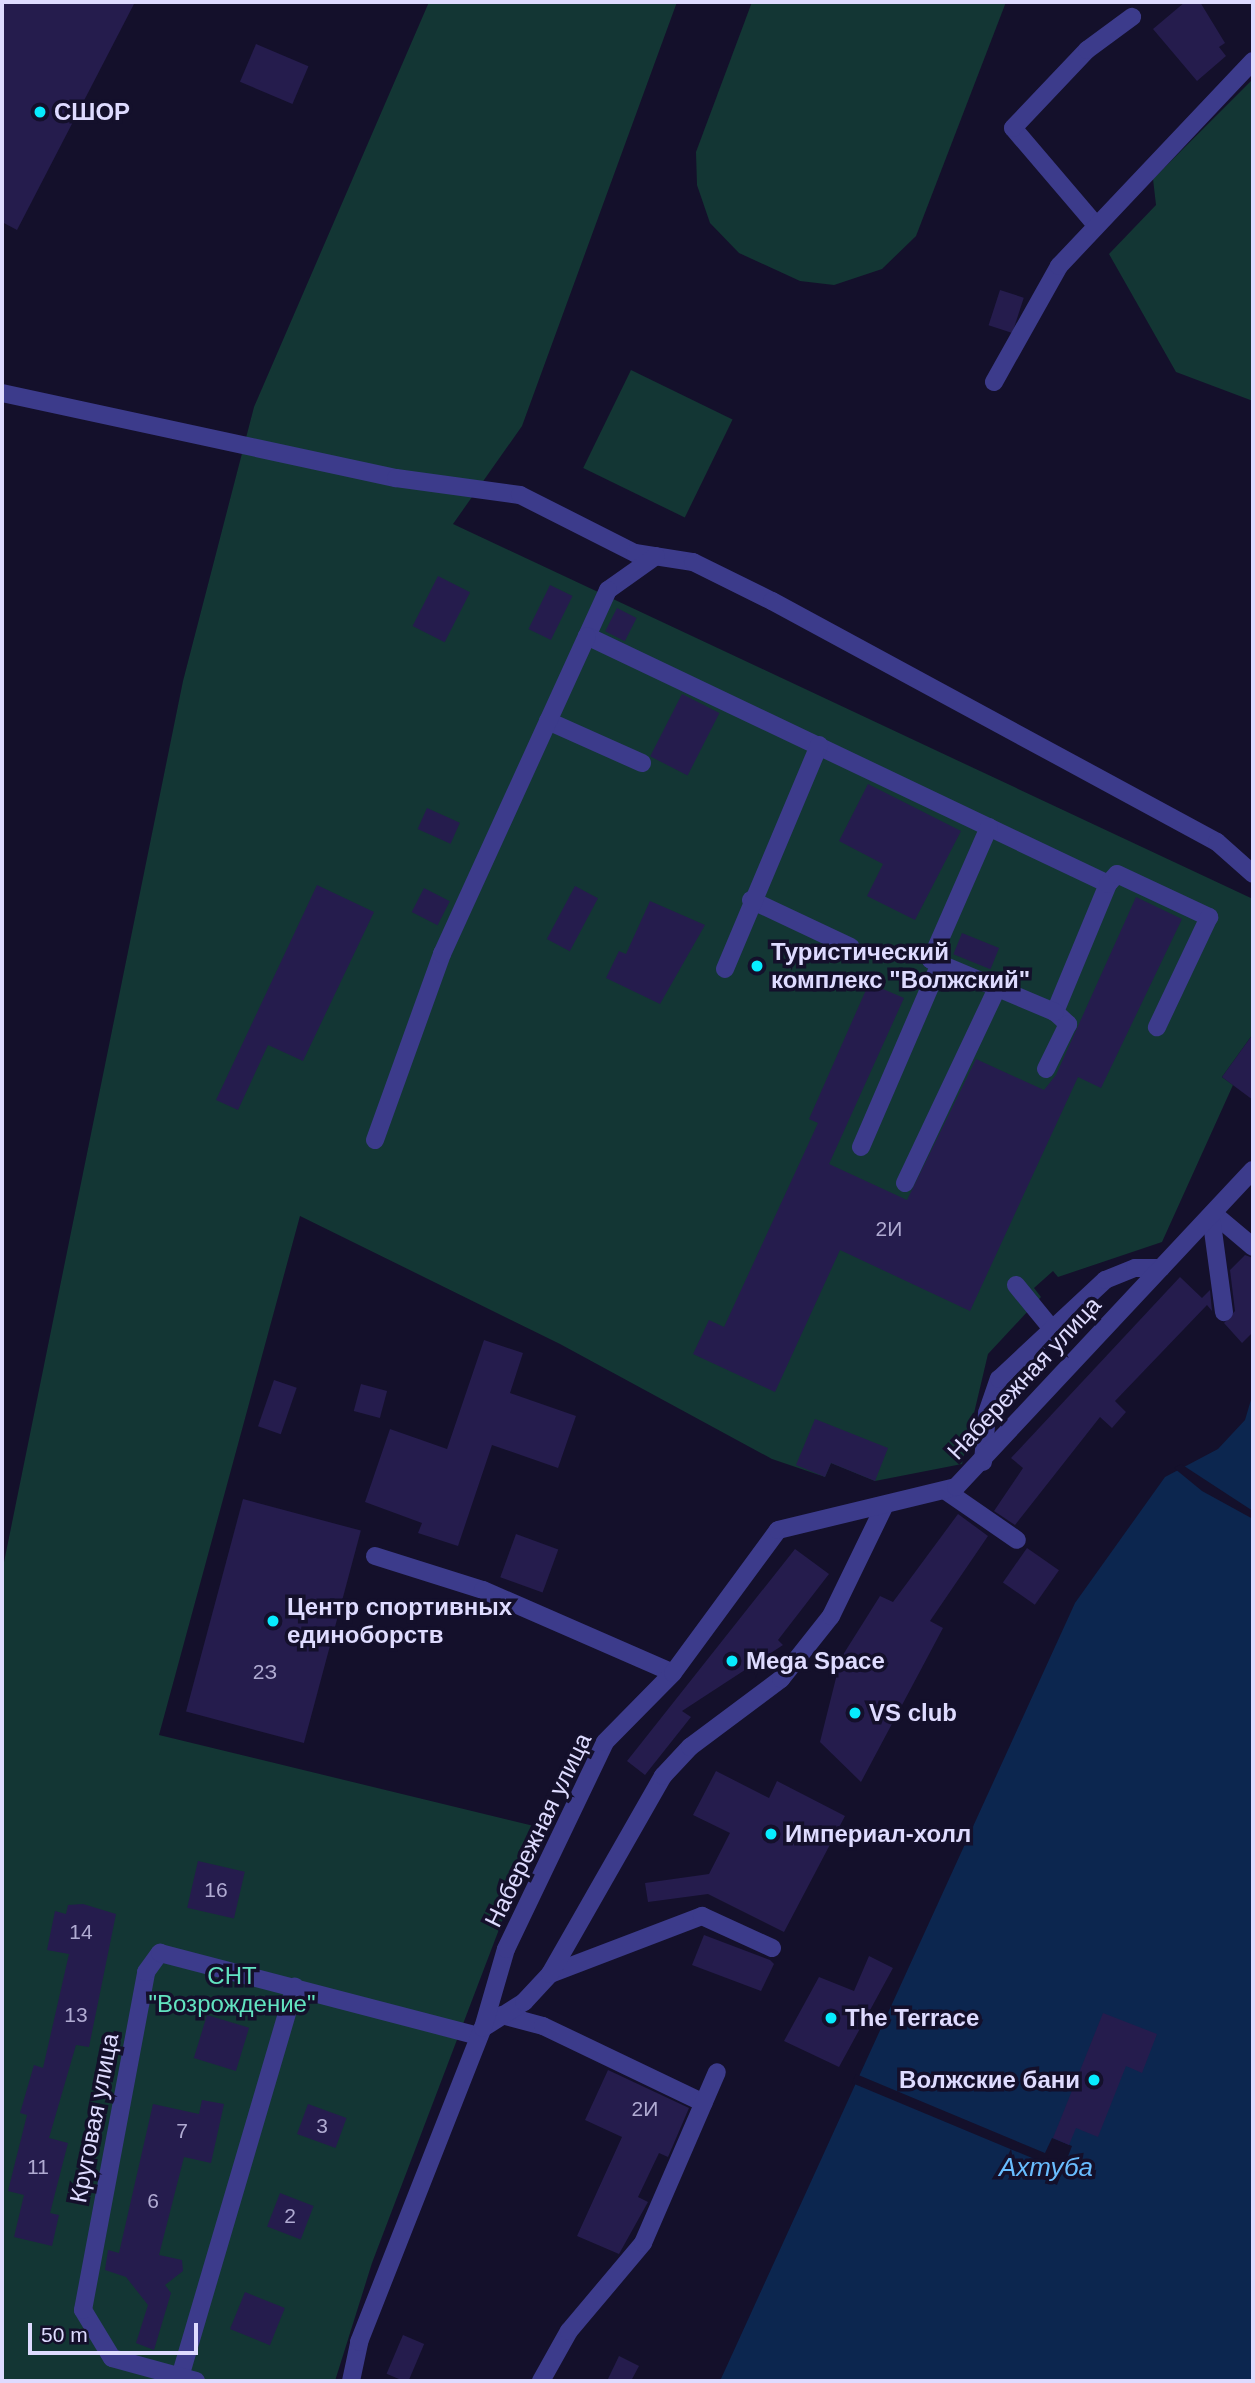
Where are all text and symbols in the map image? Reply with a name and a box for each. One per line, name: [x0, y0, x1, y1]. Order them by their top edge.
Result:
place label: СШОР: [54, 98, 130, 126]
marker: СШОР: [32, 104, 48, 120]
place label: Туристический комплекс "Волжский": [771, 938, 1030, 994]
marker: Туристический комплекс "Волжский": [749, 958, 765, 974]
house number: 2И: [876, 1216, 902, 1242]
street label: Набережная улица: [941, 1291, 1107, 1465]
place label: Центр спортивных единоборств: [287, 1593, 512, 1649]
marker: Центр спортивных единоборств: [265, 1613, 281, 1629]
place label: Mega Space: [746, 1647, 885, 1675]
marker: Mega Space: [724, 1653, 740, 1669]
house number: 2З: [253, 1659, 277, 1685]
place label: VS club: [869, 1699, 957, 1727]
marker: VS club: [847, 1705, 863, 1721]
street label: Набережная улица: [479, 1728, 597, 1932]
place label: Империал-холл: [785, 1820, 971, 1848]
marker: Империал-холл: [763, 1826, 779, 1842]
house number: 16: [204, 1877, 228, 1903]
house number: 14: [69, 1919, 93, 1945]
park label: СНТ "Возрождение": [149, 1962, 315, 2018]
house number: 13: [64, 2002, 88, 2028]
place label: The Terrace: [845, 2004, 979, 2032]
marker: The Terrace: [823, 2010, 839, 2026]
street label: Круговая улица: [63, 2031, 125, 2205]
place label: Волжские бани: [899, 2066, 1080, 2094]
marker: Волжские бани: [1086, 2072, 1102, 2088]
house number: 2И: [632, 2096, 658, 2122]
house number: 3: [316, 2113, 328, 2139]
house number: 7: [176, 2118, 188, 2144]
water label: Ахтуба: [999, 2152, 1093, 2184]
house number: 11: [27, 2154, 49, 2180]
house number: 6: [147, 2188, 159, 2214]
house number: 2: [284, 2203, 296, 2229]
scale bar: [32, 2310, 201, 2354]
text: 50 m: [41, 2323, 88, 2346]

